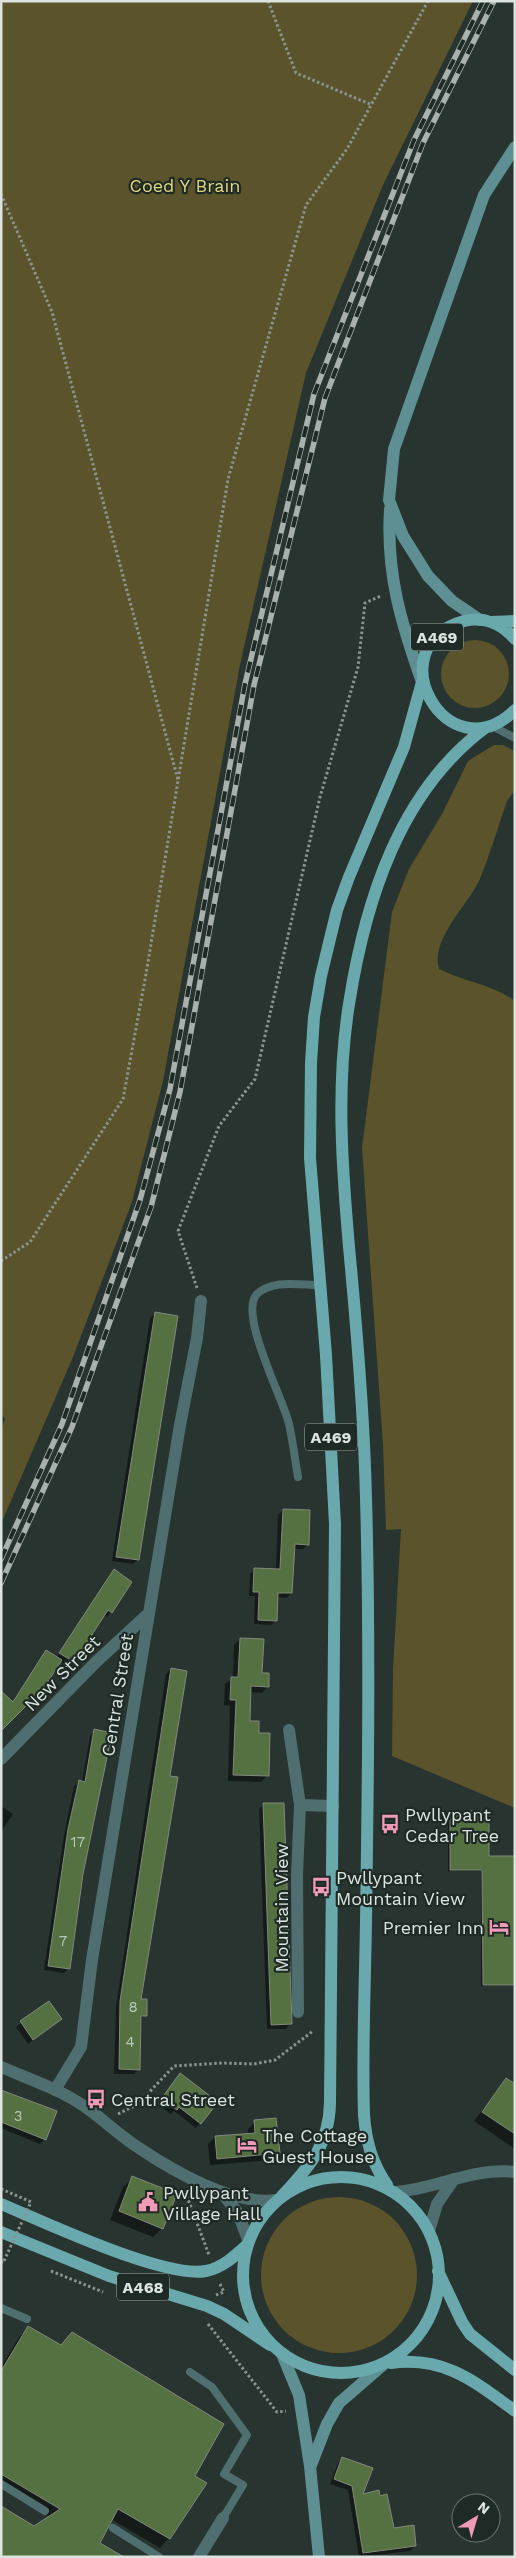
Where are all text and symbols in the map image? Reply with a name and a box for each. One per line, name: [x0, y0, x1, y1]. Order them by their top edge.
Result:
park label: Coed Y Brain: [130, 175, 240, 196]
road number: A469: [411, 624, 463, 650]
road number: A469: [305, 1424, 357, 1450]
street label: New Street: [20, 1631, 104, 1715]
street label: Central Street: [97, 1632, 137, 1758]
place label: Pwllypant Cedar Tree: [405, 1804, 499, 1846]
bus stop icon: Pwllypant Cedar Tree: [379, 1813, 401, 1835]
house number: 17: [71, 1833, 85, 1851]
street label: Mountain View: [271, 1843, 292, 1973]
place label: Pwllypant Mountain View: [336, 1867, 465, 1909]
bus stop icon: Pwllypant Mountain View: [310, 1876, 332, 1898]
hotel icon: Premier Inn: [488, 1916, 510, 1938]
place label: Premier Inn: [383, 1917, 484, 1938]
house number: 7: [59, 1932, 67, 1950]
house number: 8: [128, 1998, 138, 2016]
house number: 4: [125, 2033, 135, 2051]
bus stop icon: Central Street: [85, 2088, 107, 2110]
place label: Central Street: [111, 2089, 235, 2110]
house number: 3: [14, 2107, 22, 2125]
place label: The Cottage Guest House: [262, 2125, 375, 2167]
hotel icon: The Cottage Guest House: [236, 2134, 258, 2156]
place label: Pwllypant Village Hall: [163, 2182, 262, 2224]
public building icon: Pwllypant Village Hall: [137, 2191, 159, 2213]
road number: A468: [117, 2274, 169, 2300]
north arrow: [451, 2493, 501, 2543]
text: N: [475, 2498, 493, 2517]

